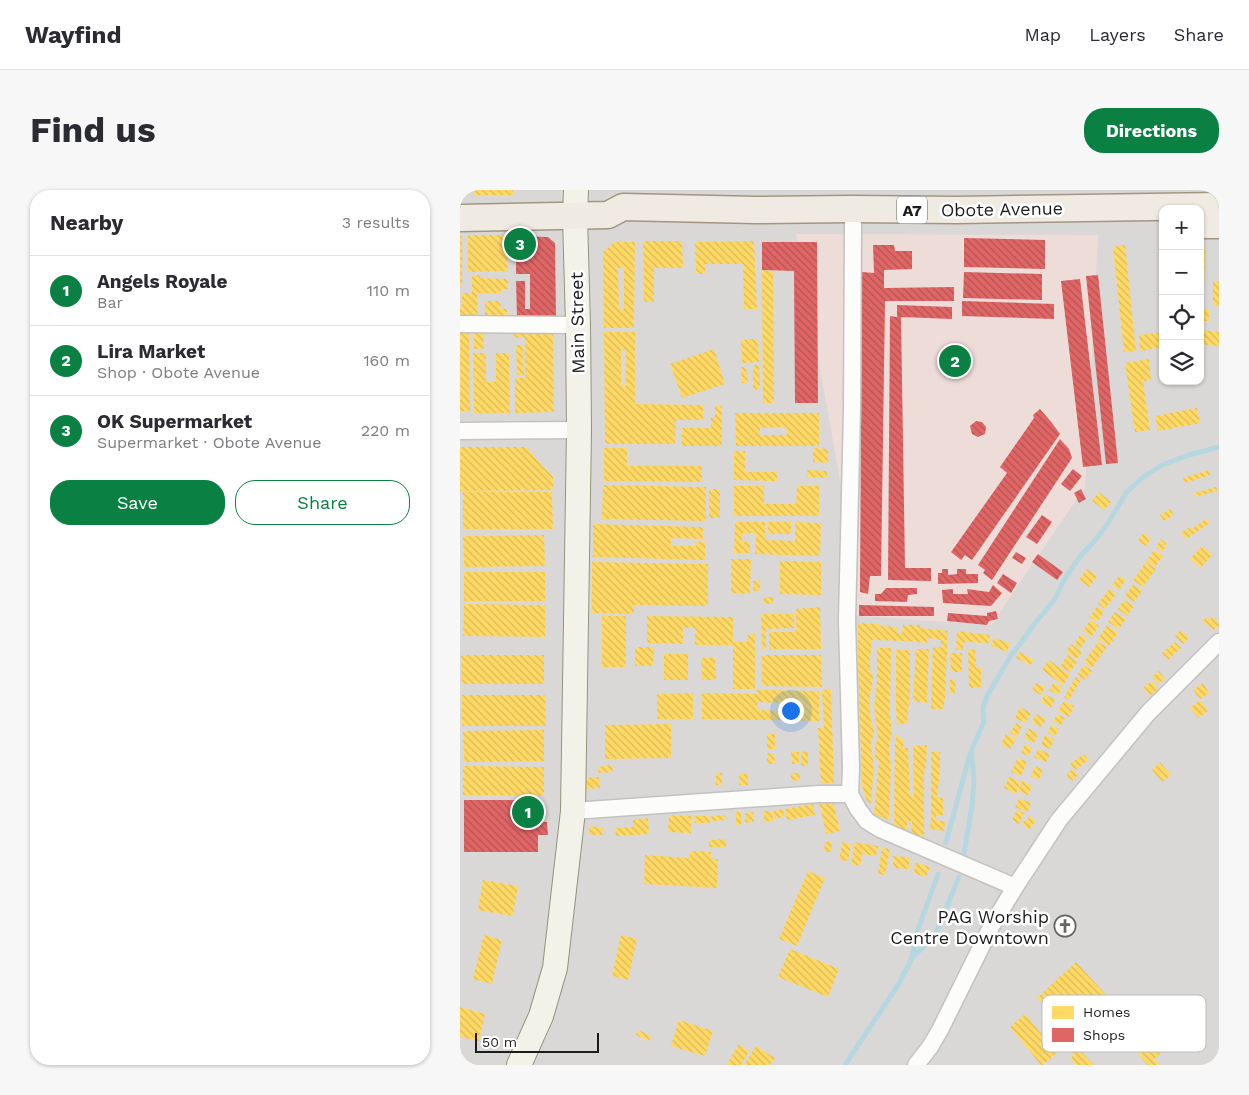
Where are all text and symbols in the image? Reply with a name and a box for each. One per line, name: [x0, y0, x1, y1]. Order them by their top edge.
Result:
text: Wayfind: [25, 21, 121, 49]
text: Map: [1024, 24, 1061, 45]
text: Layers: [1089, 24, 1146, 45]
text: Share: [1174, 24, 1224, 45]
button: Directions: [1084, 108, 1219, 153]
text: Find us: [30, 109, 156, 151]
road number: A7: [897, 196, 927, 224]
street label: Obote Avenue: [941, 197, 1063, 221]
map controls: [1159, 205, 1204, 385]
button: +: [1159, 205, 1204, 250]
text: Nearby: [50, 210, 123, 235]
text: 3 results: [342, 213, 410, 232]
pin: 3: [504, 225, 536, 263]
button: −: [1159, 250, 1204, 295]
text: Angels Royale: [97, 270, 228, 293]
street label: Main Street: [566, 272, 588, 374]
text: 1: [63, 281, 69, 300]
text: 110 m: [367, 281, 410, 300]
text: Bar: [97, 293, 123, 312]
button: locate: [1159, 295, 1204, 340]
text: Lira Market: [97, 340, 205, 363]
button: layers: [1159, 340, 1204, 385]
pin: 2: [939, 342, 971, 380]
text: 2: [61, 351, 71, 370]
text: 160 m: [363, 351, 410, 370]
text: Shop · Obote Avenue: [97, 363, 260, 382]
text: OK Supermarket: [97, 410, 252, 433]
text: 3: [61, 421, 71, 440]
text: 220 m: [361, 421, 410, 440]
text: Supermarket · Obote Avenue: [97, 433, 321, 452]
button: Save: [50, 480, 225, 525]
button: Share: [235, 480, 410, 525]
your location: [778, 698, 804, 724]
pin: 1: [512, 793, 544, 831]
place label: PAG Worship Centre Downtown: [890, 906, 1049, 948]
church icon: PAG Worship Centre Downtown: [1053, 914, 1077, 938]
legend: [1042, 995, 1206, 1052]
text: Homes: [1083, 1004, 1130, 1020]
text: Shops: [1083, 1027, 1125, 1043]
scale bar: [475, 1030, 599, 1053]
text: 50 m: [482, 1034, 517, 1050]

